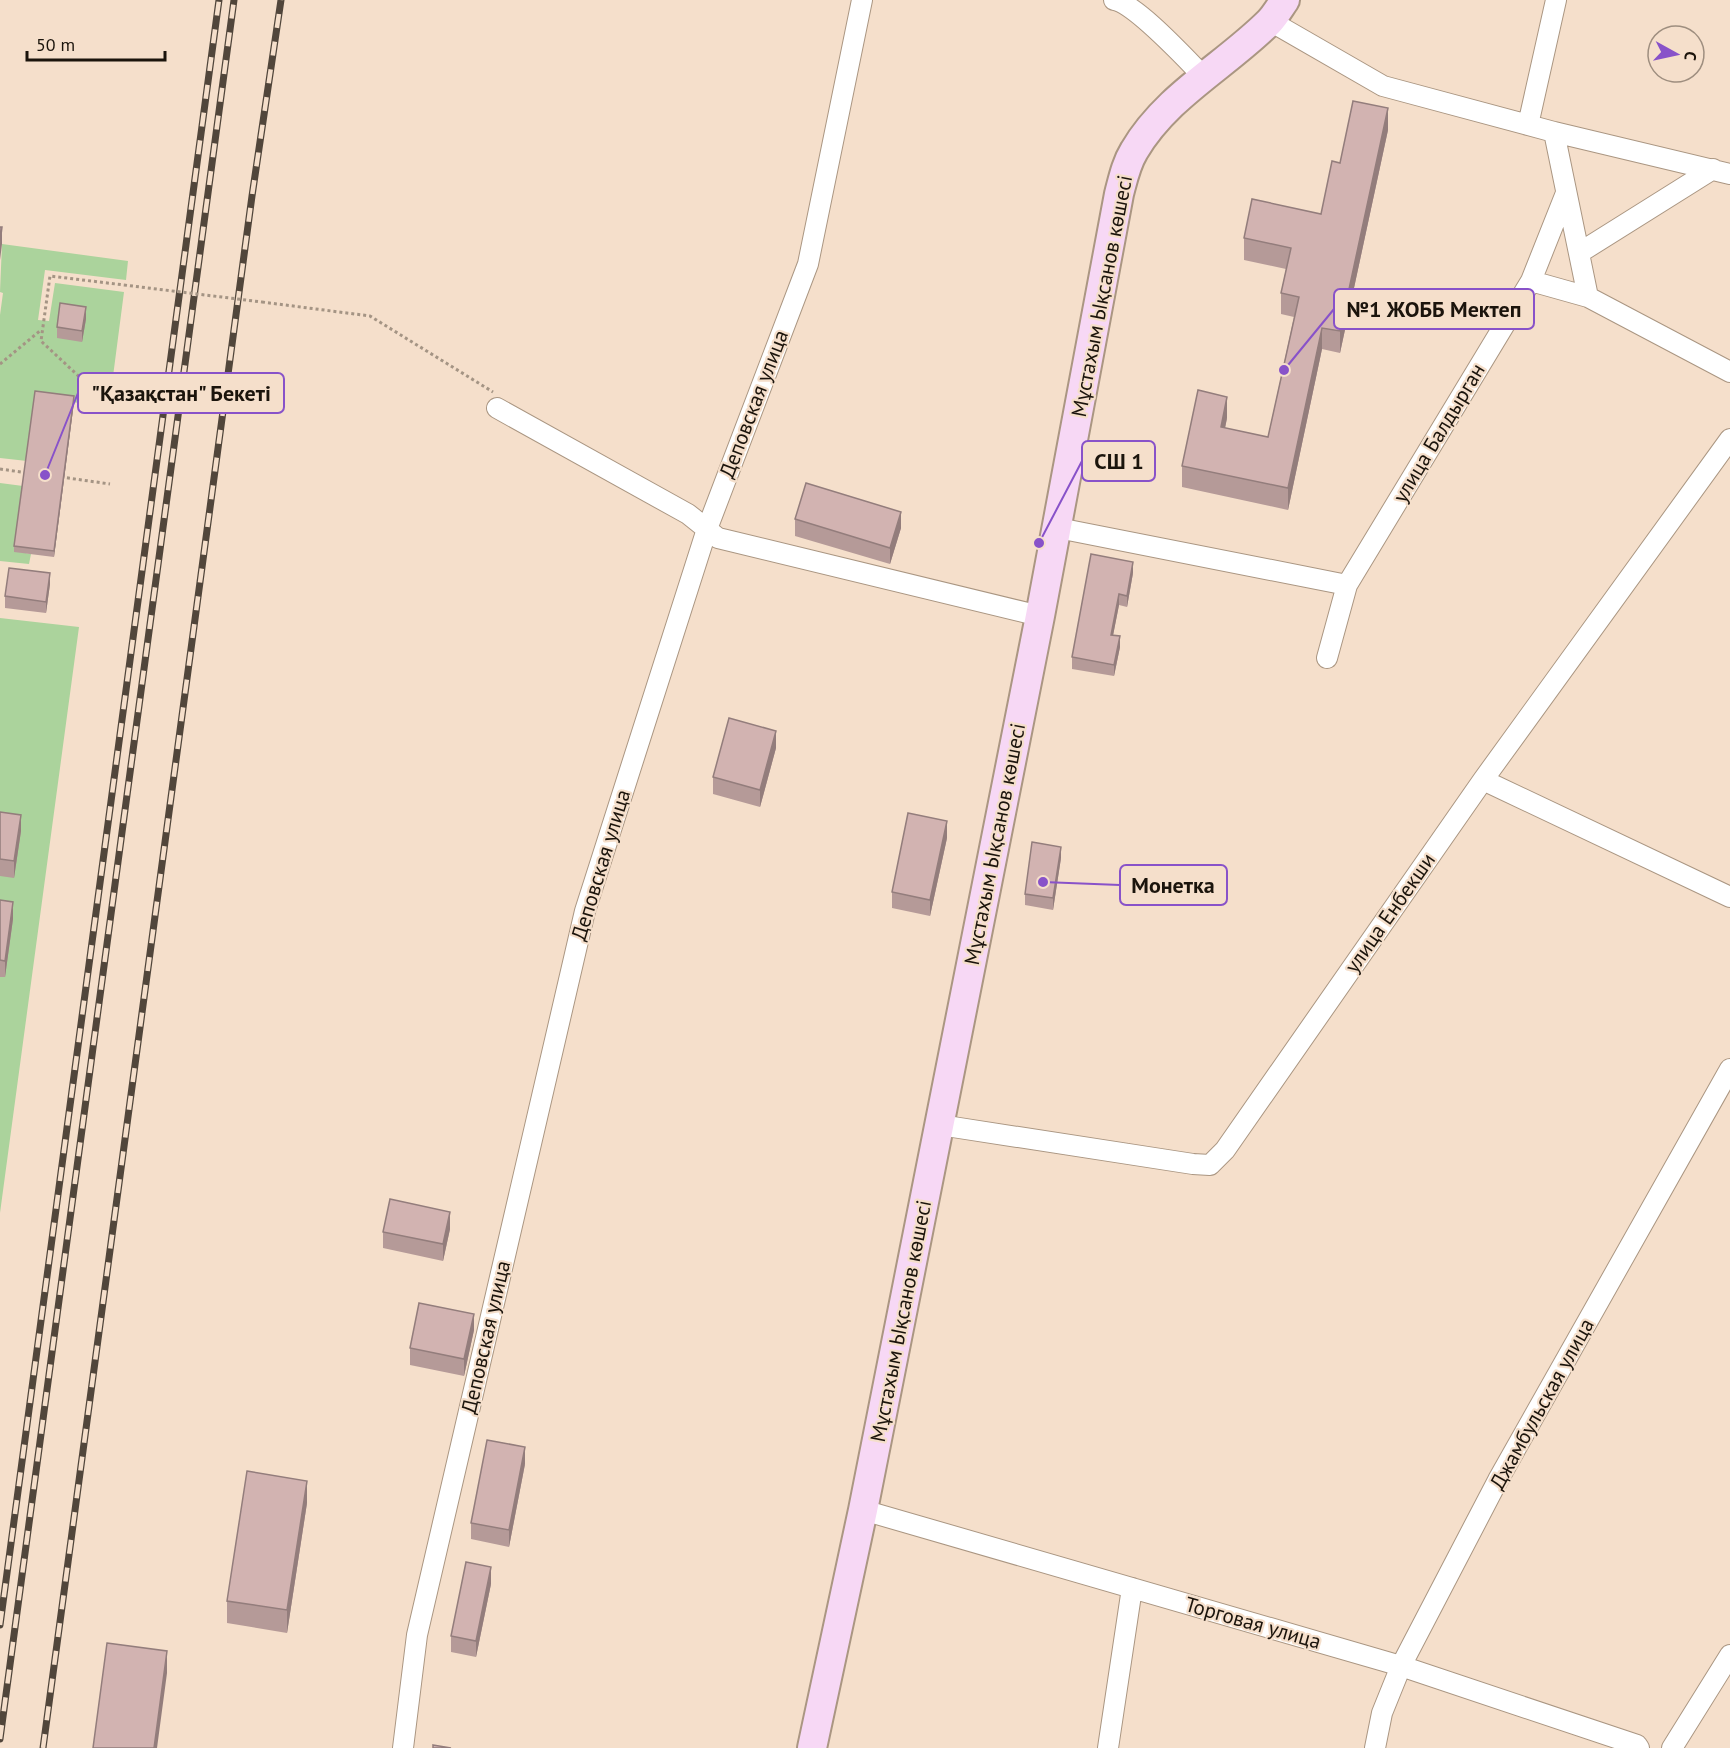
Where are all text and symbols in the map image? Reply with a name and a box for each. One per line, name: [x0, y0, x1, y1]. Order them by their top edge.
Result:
scale bar: [27, 24, 165, 62]
north arrow: [1646, 24, 1706, 84]
text: 50 m: [36, 33, 75, 56]
text: С: [1680, 50, 1701, 62]
street label: Мұстахым Ықсанов көшесі: [1065, 173, 1138, 419]
callout: №1 ЖОББ Мектеп: [1334, 289, 1534, 329]
text: №1 ЖОББ Мектеп: [1347, 295, 1521, 323]
street label: Деповская улица: [713, 326, 794, 482]
street label: улица Балдырган: [1386, 358, 1491, 507]
callout: "Қазақстан" Бекеті: [78, 373, 284, 413]
text: "Қазақстан" Бекеті: [91, 379, 271, 407]
callout: СШ 1: [1082, 441, 1155, 481]
text: СШ 1: [1094, 447, 1144, 475]
street label: Мұстахым Ықсанов көшесі: [958, 721, 1031, 967]
street label: Деповская улица: [565, 786, 636, 943]
street label: улица Енбекши: [1338, 847, 1441, 978]
callout: Монетка: [1120, 865, 1227, 905]
text: Монетка: [1131, 871, 1215, 899]
street label: Мұстахым Ықсанов көшесі: [864, 1198, 937, 1444]
street label: Деповская улица: [455, 1258, 516, 1416]
street label: Джамбульская улица: [1483, 1314, 1600, 1494]
street label: Торговая улица: [1182, 1590, 1324, 1655]

